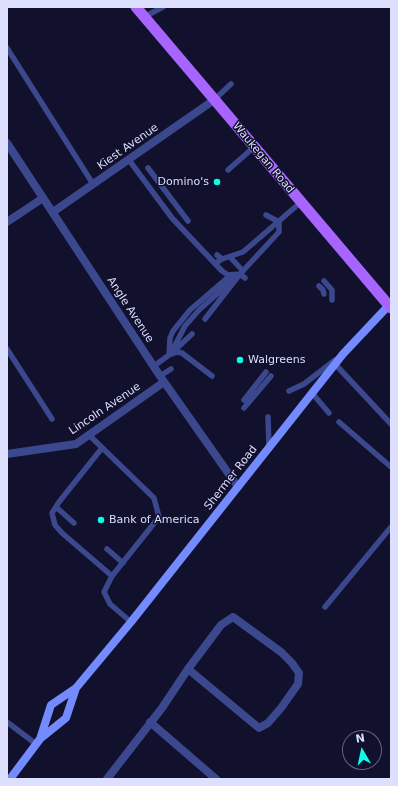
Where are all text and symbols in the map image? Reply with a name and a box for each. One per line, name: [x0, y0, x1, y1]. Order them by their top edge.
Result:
street label: Waukegan Road: [230, 120, 296, 196]
street label: Kiest Avenue: [95, 121, 161, 173]
place label: Domino's: [158, 175, 209, 189]
marker: Domino's: [212, 177, 222, 187]
street label: Angle Avenue: [104, 275, 156, 345]
place label: Walgreens: [248, 353, 305, 367]
marker: Walgreens: [235, 355, 245, 365]
street label: Lincoln Avenue: [67, 380, 143, 438]
street label: Shermer Road: [202, 443, 260, 513]
place label: Bank of America: [109, 513, 200, 527]
marker: Bank of America: [96, 515, 106, 525]
north arrow: [342, 730, 382, 770]
text: N: [355, 732, 366, 746]

